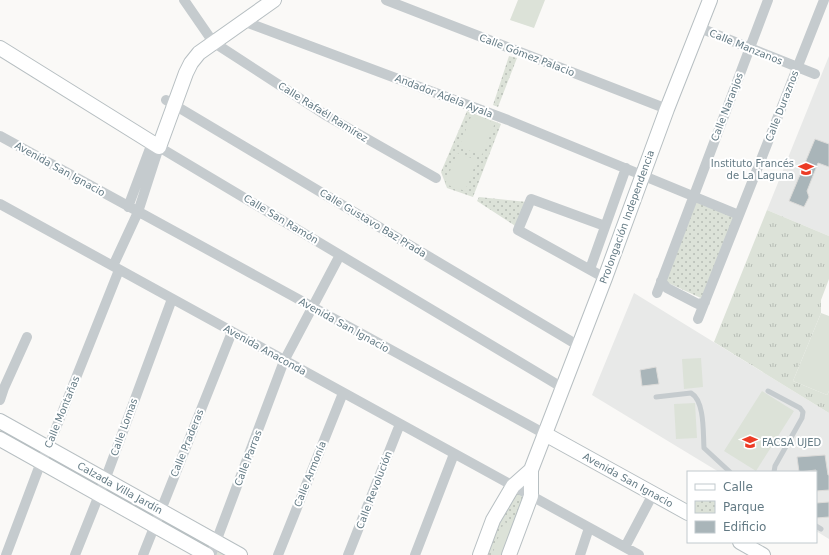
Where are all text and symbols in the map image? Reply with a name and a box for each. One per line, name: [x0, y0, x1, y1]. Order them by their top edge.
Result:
street label: Calle Manzanos: [708, 27, 784, 67]
street label: Calle Gómez Palacio: [478, 32, 576, 78]
street label: Calle Duraznos: [763, 69, 801, 143]
street label: Calle Naranjos: [709, 71, 745, 143]
street label: Andador Adela Ayala: [394, 72, 494, 120]
street label: Calle Rafaél Ramírez: [276, 80, 370, 144]
street label: Avenida San Ignacio: [13, 140, 107, 198]
street label: Prolongación Independencia: [598, 149, 656, 285]
place label: Instituto Francés de La Laguna: [711, 158, 794, 181]
school or university icon: Instituto Francés de La Laguna: [797, 160, 815, 178]
street label: Calle Gustavo Baz Prada: [318, 187, 428, 259]
street label: Calle San Ramón: [242, 192, 320, 246]
street label: Avenida San Ignacio: [297, 296, 391, 354]
street label: Avenida Anaconda: [222, 323, 308, 377]
street label: Calle Montañas: [43, 374, 81, 450]
street label: Calle Lomas: [108, 397, 140, 457]
street label: Calle Praderas: [168, 408, 206, 478]
street label: Calle Parras: [232, 428, 264, 488]
school or university icon: FACSA UJED: [741, 433, 759, 451]
place label: FACSA UJED: [762, 437, 822, 448]
street label: Calle Armonía: [292, 440, 328, 508]
street label: Calle Revolución: [354, 449, 394, 531]
street label: Avenida San Ignacio: [581, 451, 675, 509]
street label: Calzada Villa Jardín: [75, 460, 165, 516]
legend: [687, 471, 817, 543]
text: Calle: [723, 480, 753, 494]
text: Parque: [723, 500, 764, 514]
text: Edificio: [723, 520, 766, 534]

